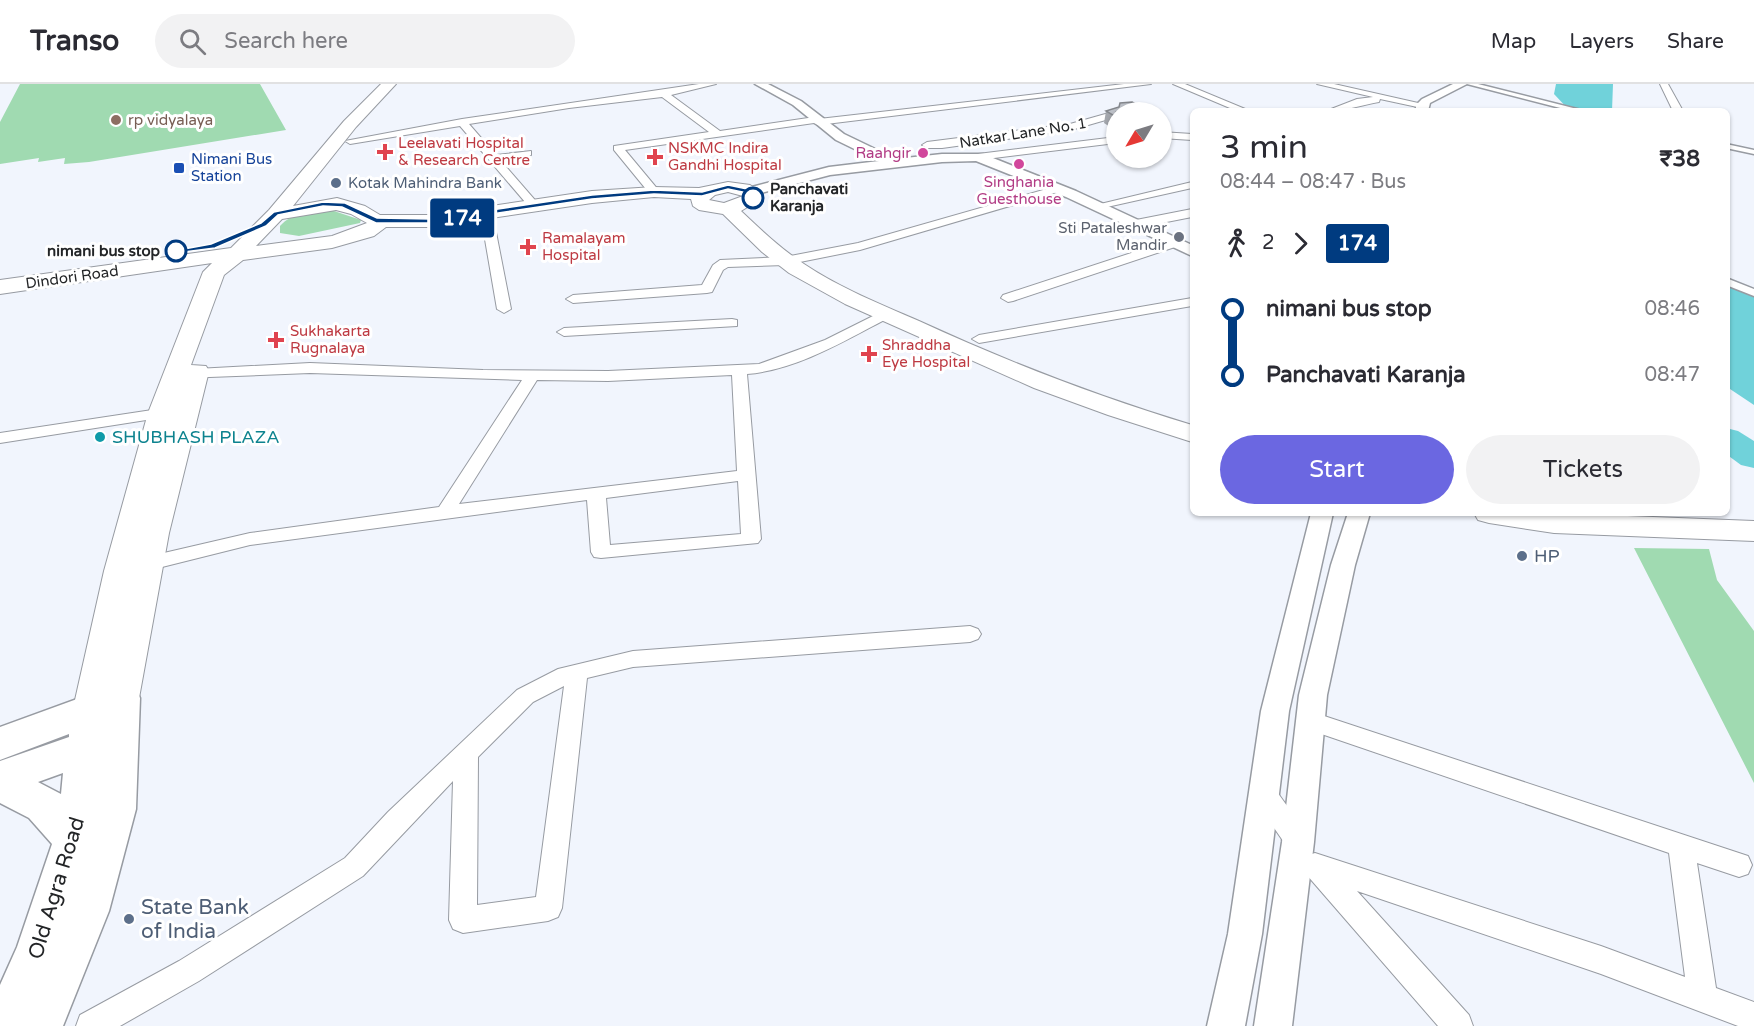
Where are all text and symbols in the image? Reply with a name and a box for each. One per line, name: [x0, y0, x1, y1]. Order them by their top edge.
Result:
search box: [155, 14, 575, 68]
text: Transo: [30, 24, 119, 58]
icon: search: [176, 25, 209, 58]
text: Search here: [224, 28, 348, 54]
text: Map: [1491, 29, 1536, 54]
text: Layers: [1569, 29, 1634, 54]
text: Share: [1667, 29, 1724, 54]
north arrow: [1106, 102, 1172, 168]
map controls: [1106, 102, 1172, 168]
place label: rp vidyalaya: [128, 111, 213, 129]
marker: rp vidyalaya: [109, 113, 123, 127]
street label: Natkar Lane No. 1: [958, 114, 1088, 152]
text: 3 min: [1220, 128, 1308, 167]
place label: Leelavati Hospital & Research Centre: [398, 134, 530, 169]
place label: NSKMC Indira Gandhi Hospital: [668, 139, 782, 174]
marker: Leelavati Hospital & Research Centre: [376, 143, 394, 161]
place label: Raahgir: [855, 144, 911, 162]
marker: Raahgir: [916, 146, 930, 160]
text: ₹38: [1659, 146, 1700, 172]
marker: NSKMC Indira Gandhi Hospital: [646, 148, 664, 166]
place label: Nimani Bus Station: [191, 150, 272, 185]
marker: Singhania Guesthouse: [1012, 157, 1026, 171]
marker: Nimani Bus Station: [172, 161, 186, 175]
text: 08:44 – 08:47 · Bus: [1220, 170, 1406, 194]
place label: Singhania Guesthouse: [977, 173, 1061, 208]
place label: Kotak Mahindra Bank: [348, 174, 502, 192]
marker: Kotak Mahindra Bank: [329, 176, 343, 190]
place label: Panchavati Karanja: [770, 180, 848, 216]
marker: Panchavati Karanja: [742, 187, 764, 209]
line badge: 174: [428, 198, 496, 238]
text: 174: [442, 206, 482, 231]
place label: Sti Pataleshwar Mandir: [1058, 219, 1167, 254]
icon: walk: [1220, 227, 1253, 260]
icon: forward: [1284, 227, 1317, 260]
place label: Ramalayam Hospital: [542, 229, 626, 264]
marker: Sti Pataleshwar Mandir: [1172, 230, 1186, 244]
text: 2: [1262, 231, 1275, 255]
text: 174: [1338, 231, 1377, 256]
marker: Ramalayam Hospital: [519, 238, 537, 256]
marker: nimani bus stop: [165, 240, 187, 262]
place label: nimani bus stop: [47, 242, 161, 261]
street label: Dindori Road: [24, 262, 120, 292]
text: nimani bus stop: [1266, 296, 1432, 322]
text: 08:46: [1645, 297, 1700, 321]
place label: Sukhakarta Rugnalaya: [290, 322, 370, 357]
marker: Sukhakarta Rugnalaya: [267, 331, 285, 349]
place label: Shraddha Eye Hospital: [882, 336, 970, 371]
marker: Shraddha Eye Hospital: [860, 345, 878, 363]
text: Panchavati Karanja: [1266, 362, 1466, 388]
text: 08:47: [1645, 363, 1700, 387]
place label: SHUBHASH PLAZA: [112, 426, 280, 448]
marker: SHUBHASH PLAZA: [93, 430, 107, 444]
button: Start: [1220, 435, 1454, 504]
button: Tickets: [1466, 435, 1700, 504]
place label: HP: [1534, 545, 1560, 567]
marker: HP: [1515, 549, 1529, 563]
street label: Old Agra Road: [23, 814, 90, 962]
place label: State Bank of India: [141, 895, 249, 944]
marker: State Bank of India: [122, 912, 136, 926]

